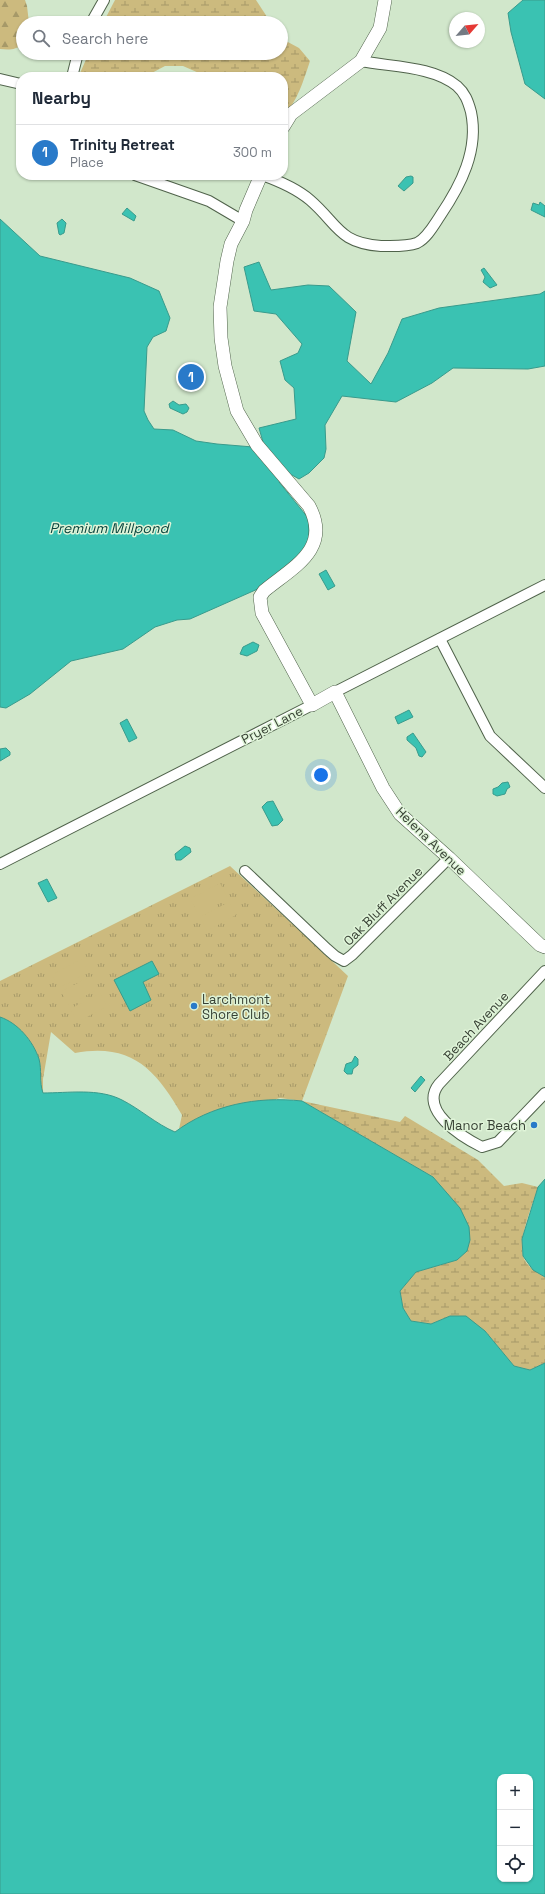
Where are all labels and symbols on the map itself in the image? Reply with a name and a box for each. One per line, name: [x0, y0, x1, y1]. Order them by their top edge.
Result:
north arrow: [449, 12, 485, 48]
pin: 1: [178, 362, 204, 392]
water label: Premium Millpond: [49, 519, 171, 537]
street label: Pryer Lane: [238, 702, 306, 748]
your location: [311, 765, 331, 785]
street label: Helena Avenue: [392, 803, 470, 879]
street label: Oak Bluff Avenue: [340, 863, 426, 949]
street label: Beach Avenue: [440, 988, 512, 1064]
place label: Larchmont Shore Club: [202, 991, 270, 1023]
marker: Larchmont Shore Club: [189, 1001, 199, 1011]
place label: Manor Beach: [444, 1117, 526, 1134]
marker: Manor Beach: [529, 1120, 539, 1130]

